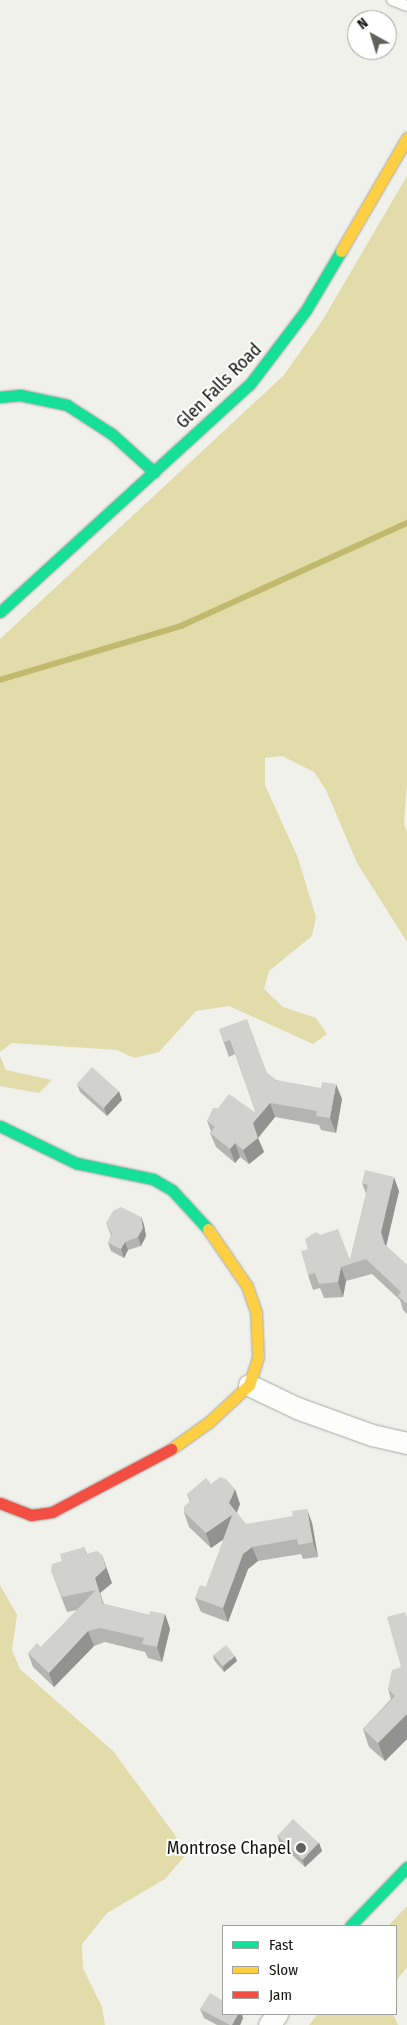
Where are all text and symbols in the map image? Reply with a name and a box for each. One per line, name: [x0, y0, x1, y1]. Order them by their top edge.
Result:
north arrow: [347, 10, 397, 60]
text: N: [354, 14, 371, 33]
street label: Glen Falls Road: [172, 339, 266, 433]
place label: Montrose Chapel: [167, 1837, 291, 1859]
marker: Montrose Chapel: [295, 1842, 307, 1854]
legend: [222, 1925, 397, 2015]
text: Fast: [269, 1936, 293, 1954]
text: Slow: [269, 1961, 298, 1979]
text: Jam: [269, 1986, 292, 2004]

